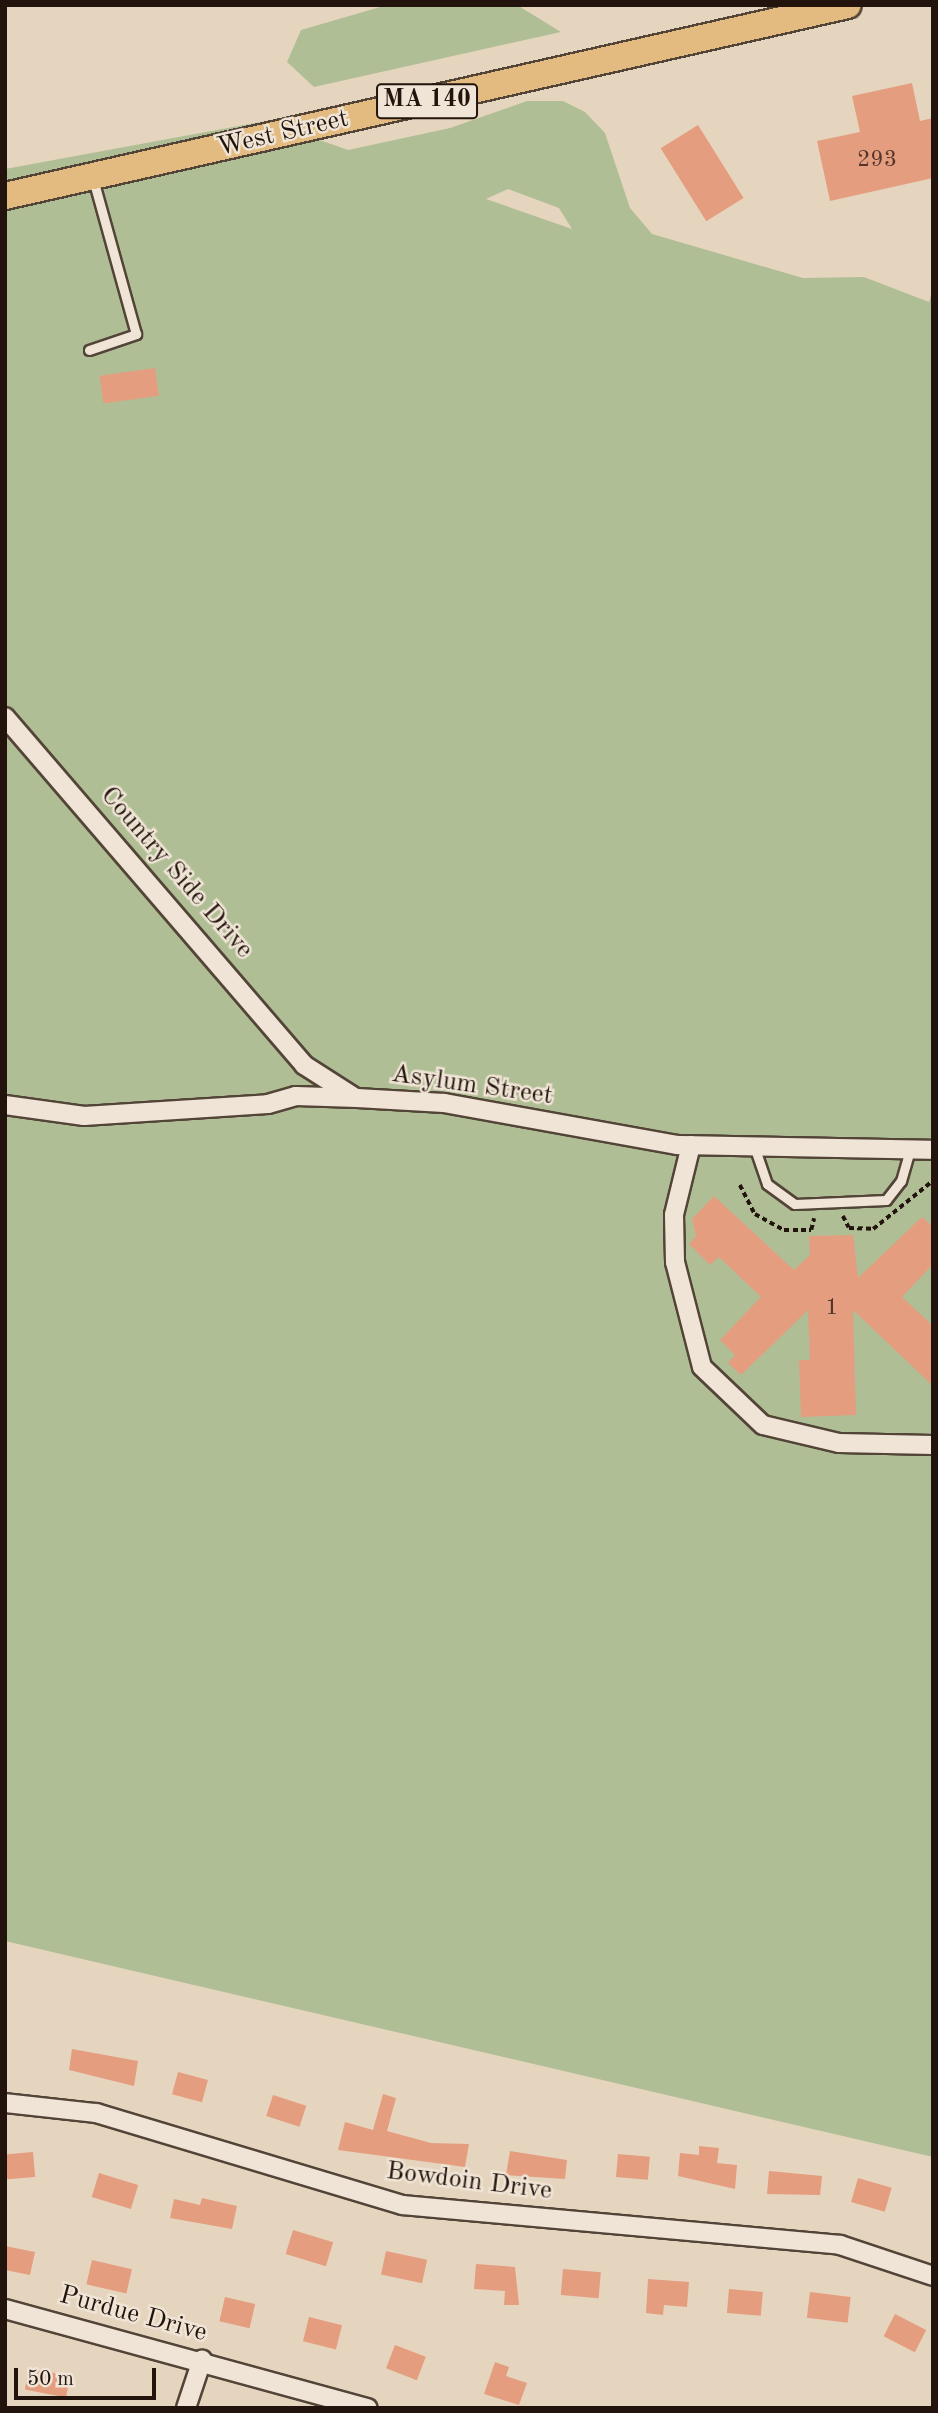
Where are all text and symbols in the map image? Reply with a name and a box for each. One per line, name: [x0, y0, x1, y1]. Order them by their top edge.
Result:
road number: MA 140: [374, 80, 480, 122]
street label: West Street: [214, 104, 352, 164]
house number: 293: [857, 146, 897, 174]
street label: Country Side Drive: [93, 781, 259, 965]
street label: Asylum Street: [389, 1059, 555, 1113]
house number: 1: [825, 1294, 839, 1322]
street label: Bowdoin Drive: [384, 2156, 554, 2208]
street label: Purdue Drive: [56, 2280, 210, 2350]
scale bar: [18, 2354, 159, 2398]
text: 50 m: [27, 2369, 74, 2390]

